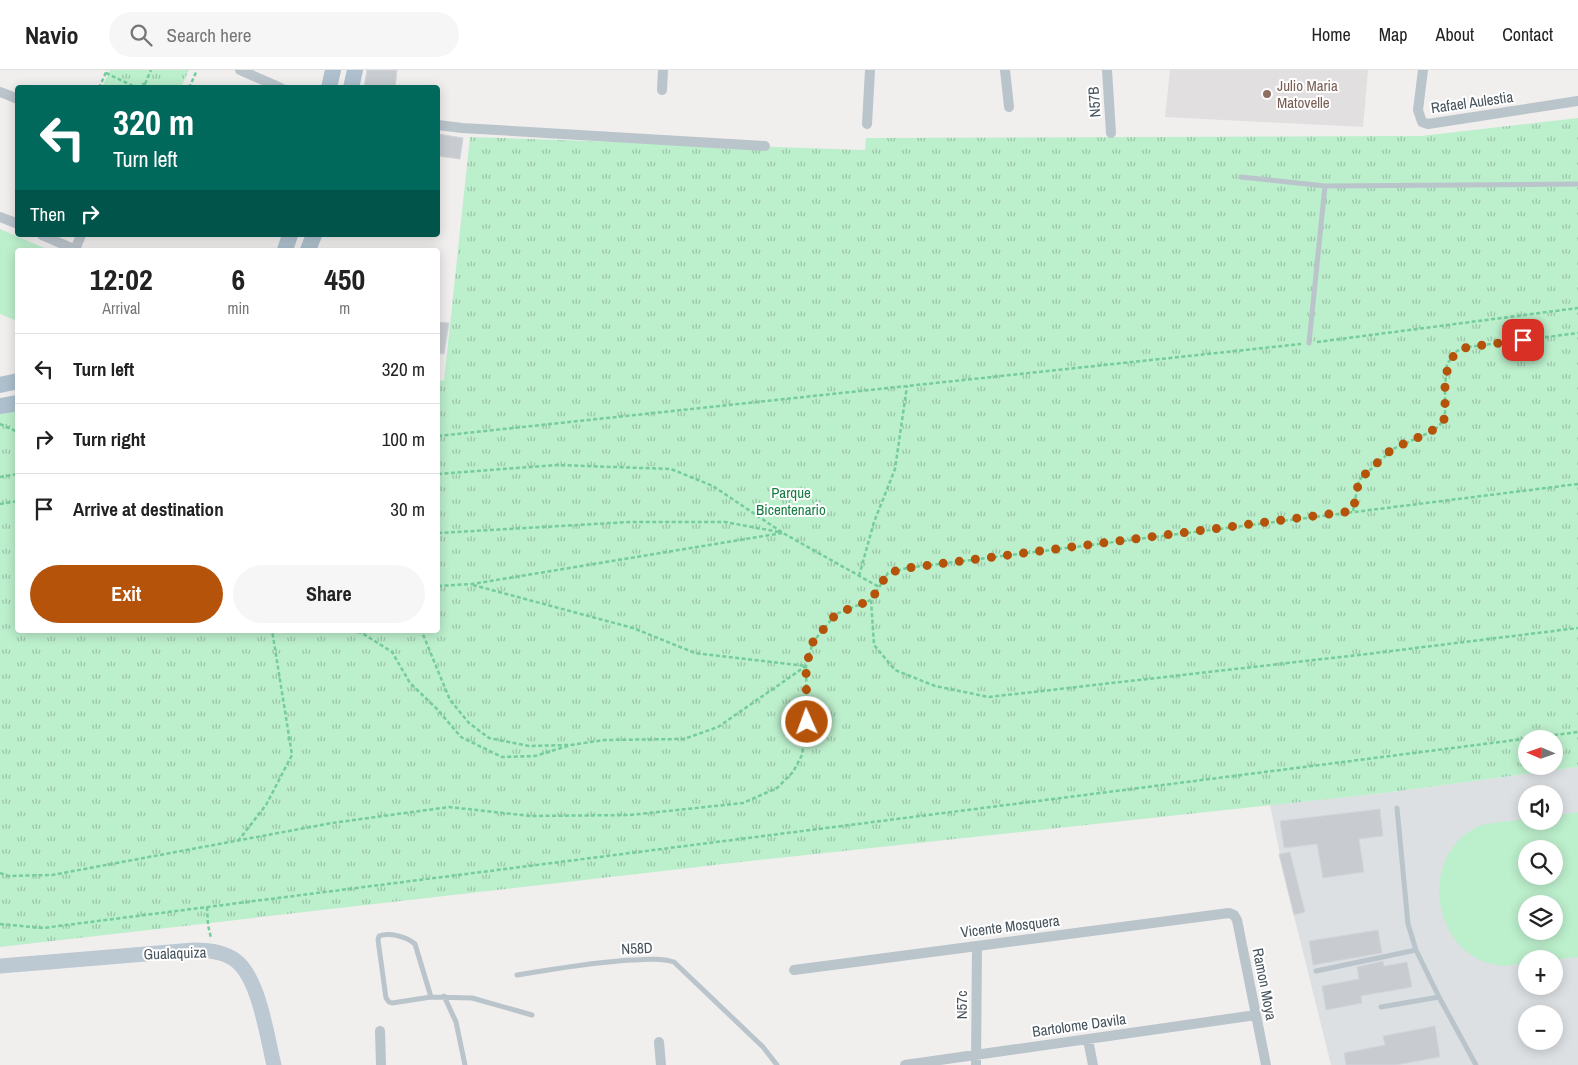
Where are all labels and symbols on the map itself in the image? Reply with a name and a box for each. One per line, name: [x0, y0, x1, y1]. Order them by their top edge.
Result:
place label: Julio Maria Matovelle: [1277, 75, 1338, 113]
street label: N57B: [1082, 86, 1106, 118]
street label: Rafael Aulestia: [1430, 86, 1515, 118]
marker: Julio Maria Matovelle: [1261, 88, 1273, 100]
pin: [1502, 319, 1544, 361]
park label: Parque Bicentenario: [756, 482, 826, 520]
position arrow: [780, 695, 832, 747]
north arrow: [1518, 730, 1562, 775]
street label: Vicente Mosquera: [959, 909, 1061, 942]
street label: N58D: [621, 937, 653, 959]
street label: Gualaquiza: [143, 941, 207, 965]
street label: Ramon Moya: [1248, 946, 1282, 1022]
street label: N57c: [951, 991, 972, 1019]
street label: Bartolome Davila: [1031, 1008, 1127, 1042]

